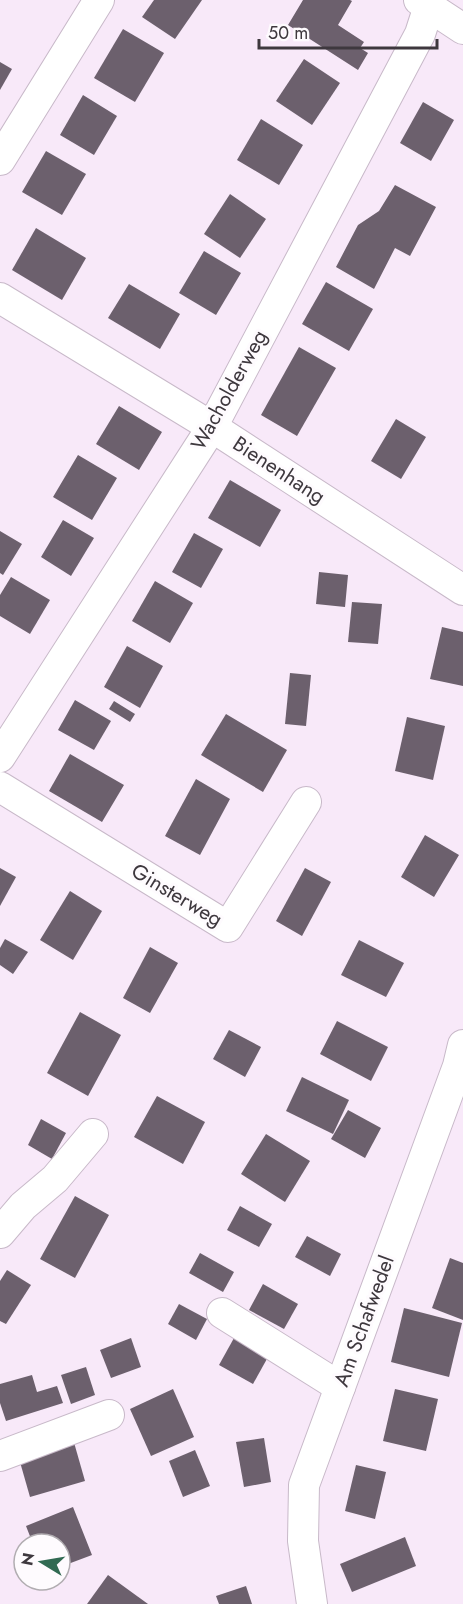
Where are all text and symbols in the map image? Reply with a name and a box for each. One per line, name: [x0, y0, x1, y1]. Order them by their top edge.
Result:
scale bar: [259, 12, 438, 50]
text: 50 m: [268, 20, 308, 46]
street label: Wacholderweg: [184, 324, 274, 456]
street label: Bienenhang: [227, 429, 331, 511]
street label: Ginsterweg: [126, 856, 228, 934]
street label: Am Schafwedel: [326, 1251, 402, 1391]
north arrow: [12, 1532, 72, 1592]
text: N: [15, 1551, 40, 1568]

